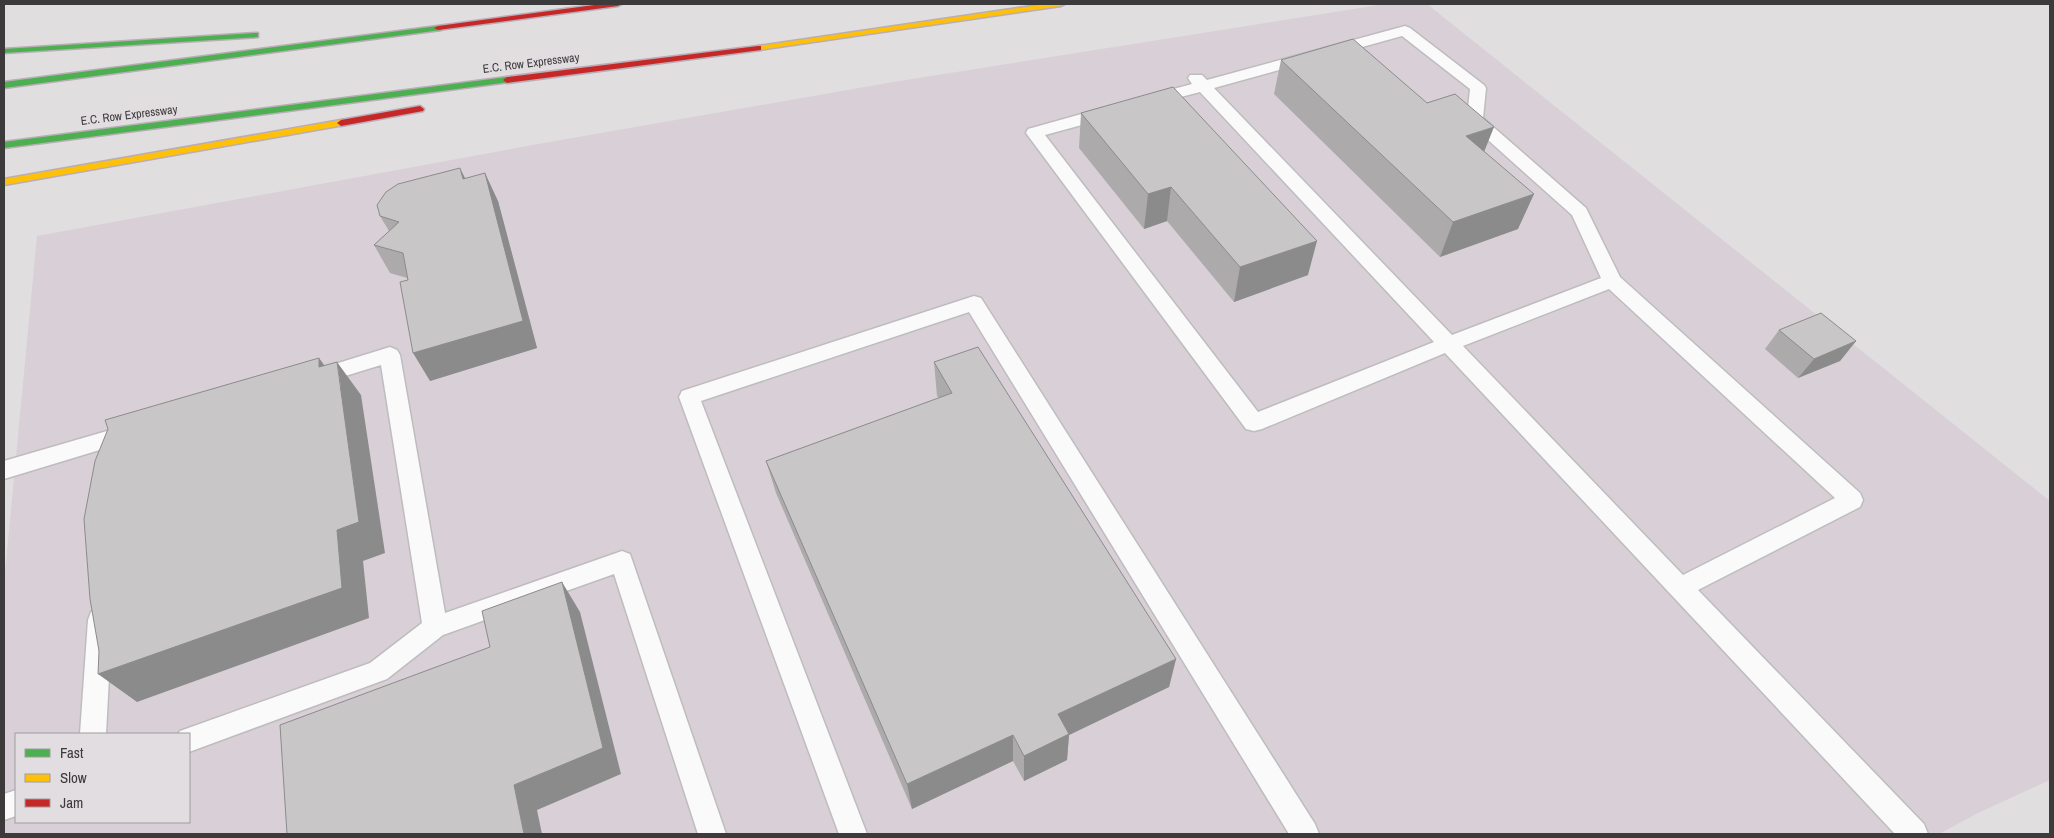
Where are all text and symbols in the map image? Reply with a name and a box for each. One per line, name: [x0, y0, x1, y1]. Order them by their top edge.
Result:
street label: E.C. Row Expressway: [482, 49, 580, 77]
street label: E.C. Row Expressway: [80, 101, 178, 129]
legend: [15, 733, 190, 823]
text: Fast: [60, 742, 84, 763]
text: Slow: [60, 767, 87, 788]
text: Jam: [60, 792, 83, 813]

